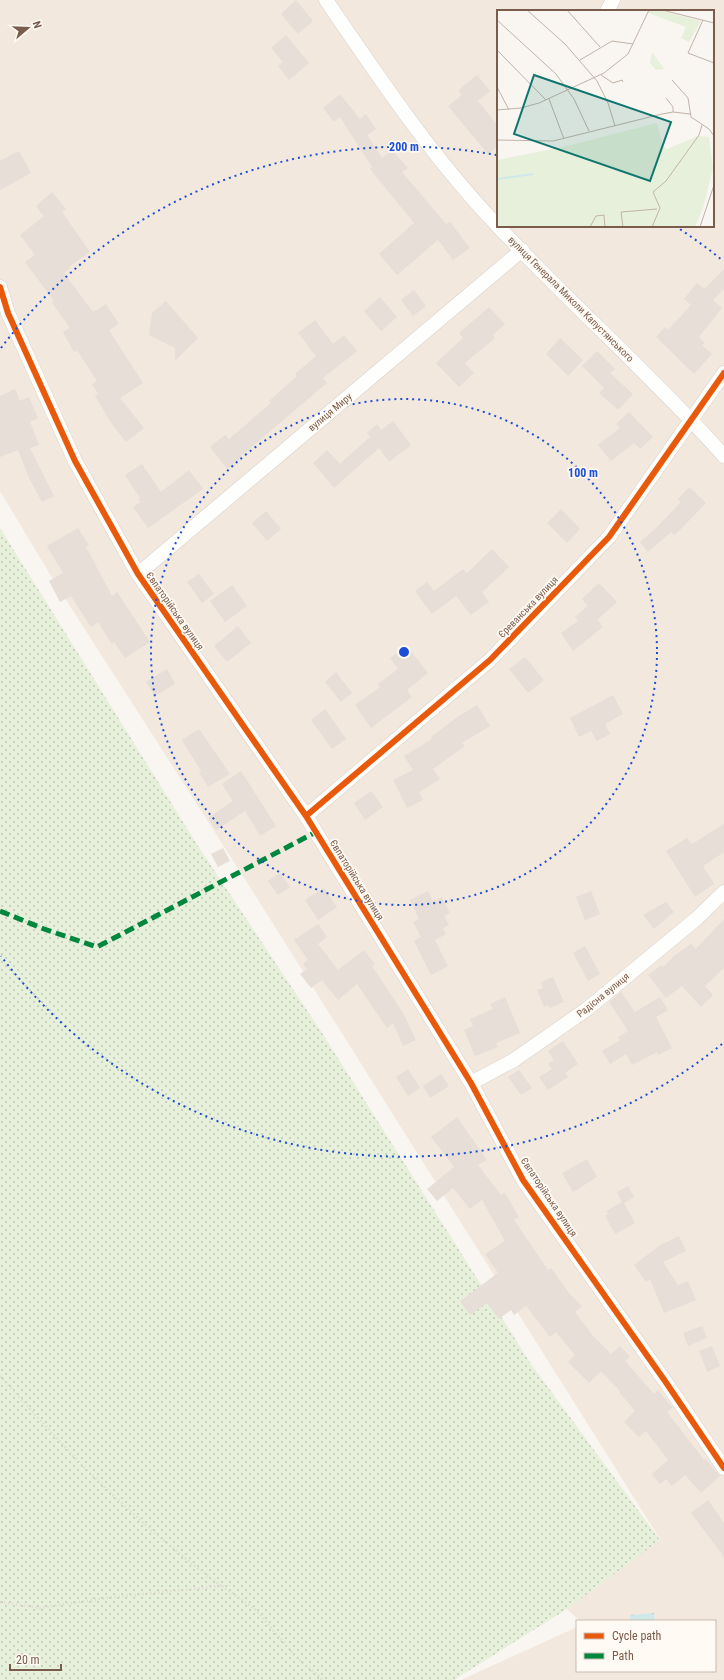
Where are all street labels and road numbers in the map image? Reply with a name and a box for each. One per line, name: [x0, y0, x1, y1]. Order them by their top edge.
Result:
street label: вулиця Генерала Миколи Капустянського: [506, 234, 636, 364]
street label: вулиця Миру: [306, 391, 354, 433]
street label: Євпаторійська вулиця: [144, 570, 206, 652]
street label: Єреванська вулиця: [496, 574, 560, 640]
street label: Євпаторійська вулиця: [328, 838, 386, 922]
street label: Радісна вулиця: [575, 970, 631, 1019]
street label: Євпаторійська вулиця: [519, 1155, 580, 1239]

